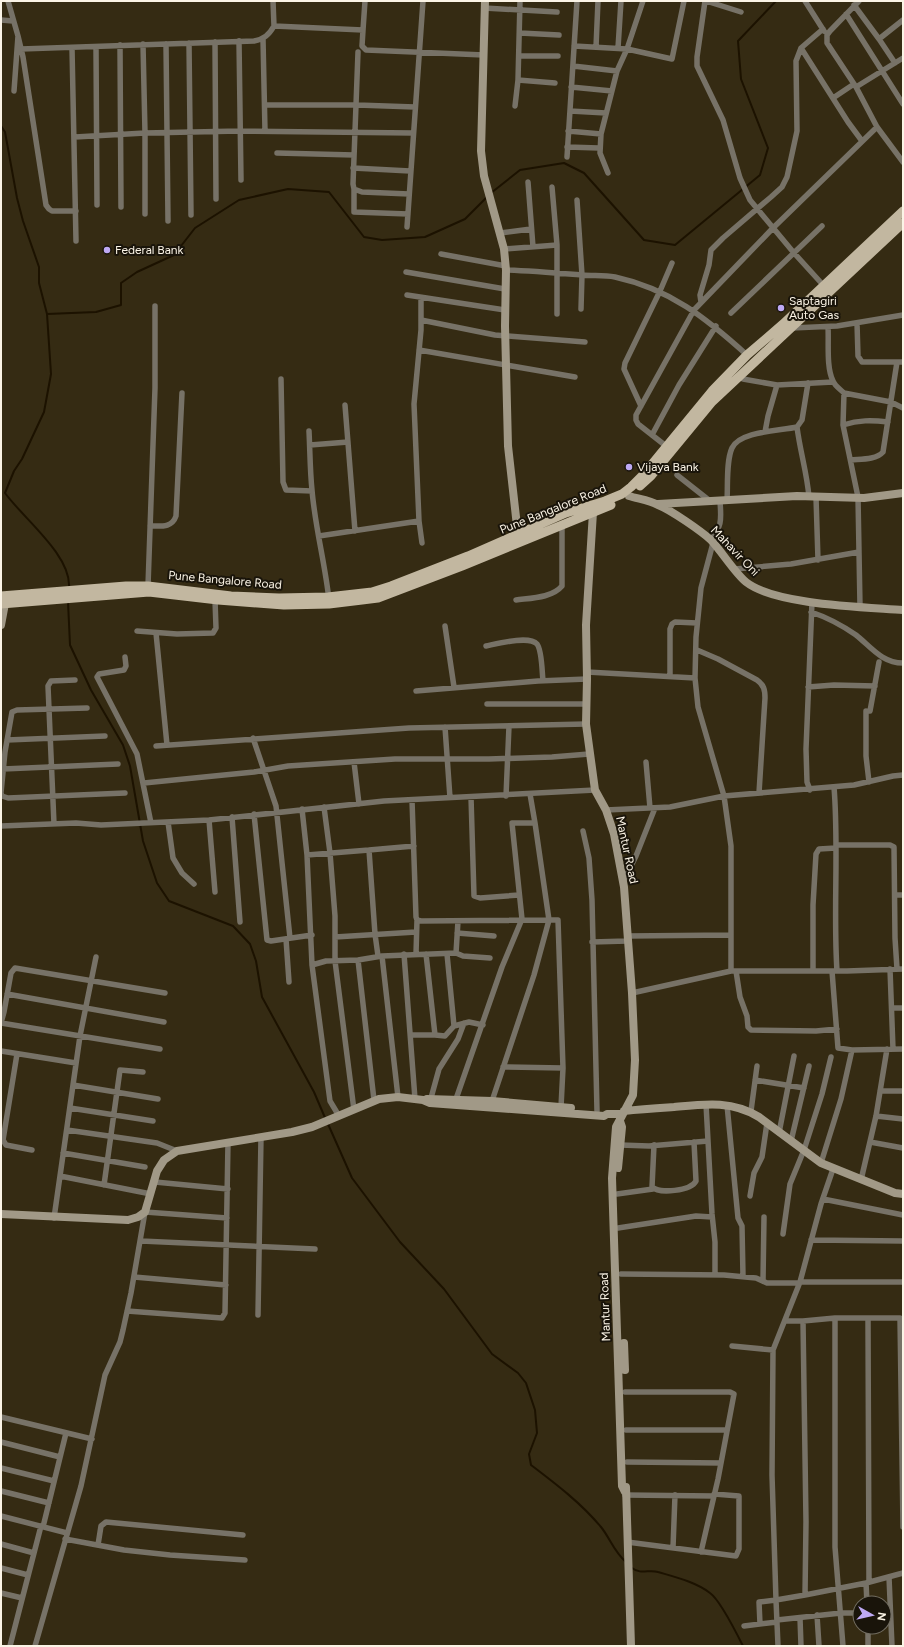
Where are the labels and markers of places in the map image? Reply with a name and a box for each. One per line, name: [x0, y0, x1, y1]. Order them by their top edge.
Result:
place label: Federal Bank: [115, 243, 184, 257]
marker: Federal Bank: [102, 245, 112, 255]
place label: Saptagiri Auto Gas: [789, 294, 839, 322]
marker: Saptagiri Auto Gas: [776, 303, 786, 313]
place label: Vijaya Bank: [637, 460, 699, 474]
marker: Vijaya Bank: [624, 462, 634, 472]

